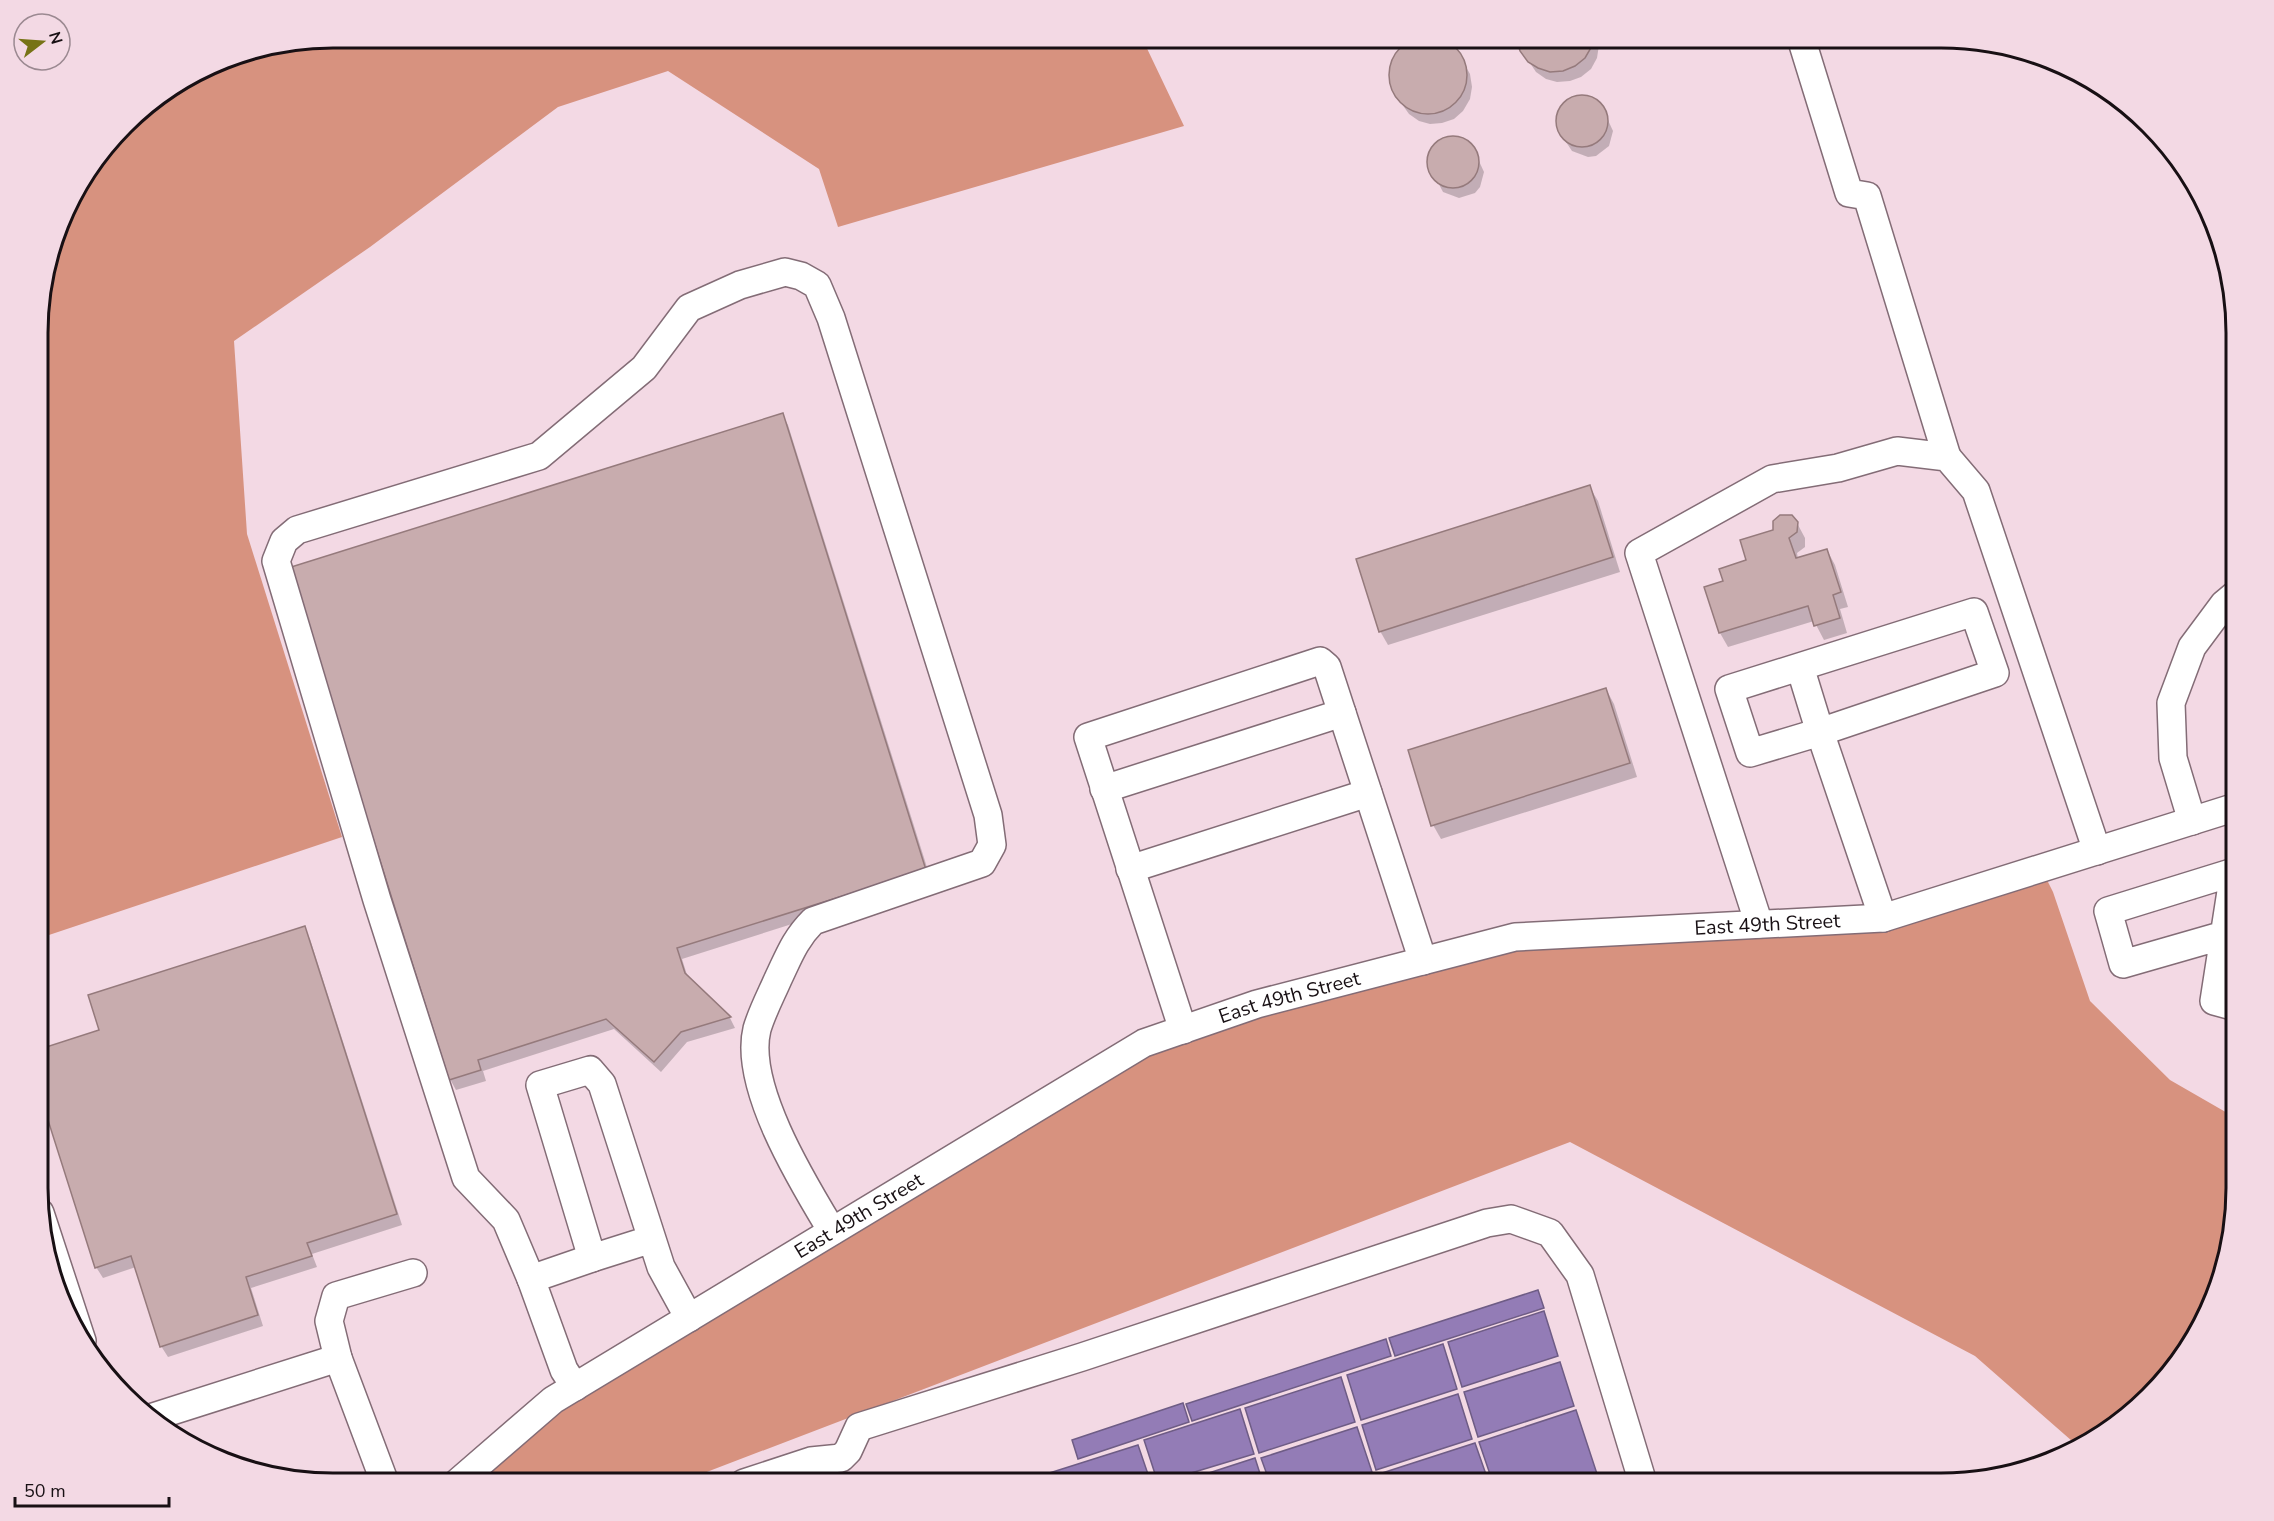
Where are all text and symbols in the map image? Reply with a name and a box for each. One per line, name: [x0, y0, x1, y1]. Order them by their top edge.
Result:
north arrow: [12, 12, 72, 72]
text: N: [43, 29, 68, 47]
street label: East 49th Street: [1694, 907, 1842, 942]
street label: East 49th Street: [1215, 965, 1364, 1030]
street label: East 49th Street: [789, 1166, 929, 1265]
scale bar: [15, 1470, 170, 1508]
text: 50 m: [24, 1479, 66, 1503]

